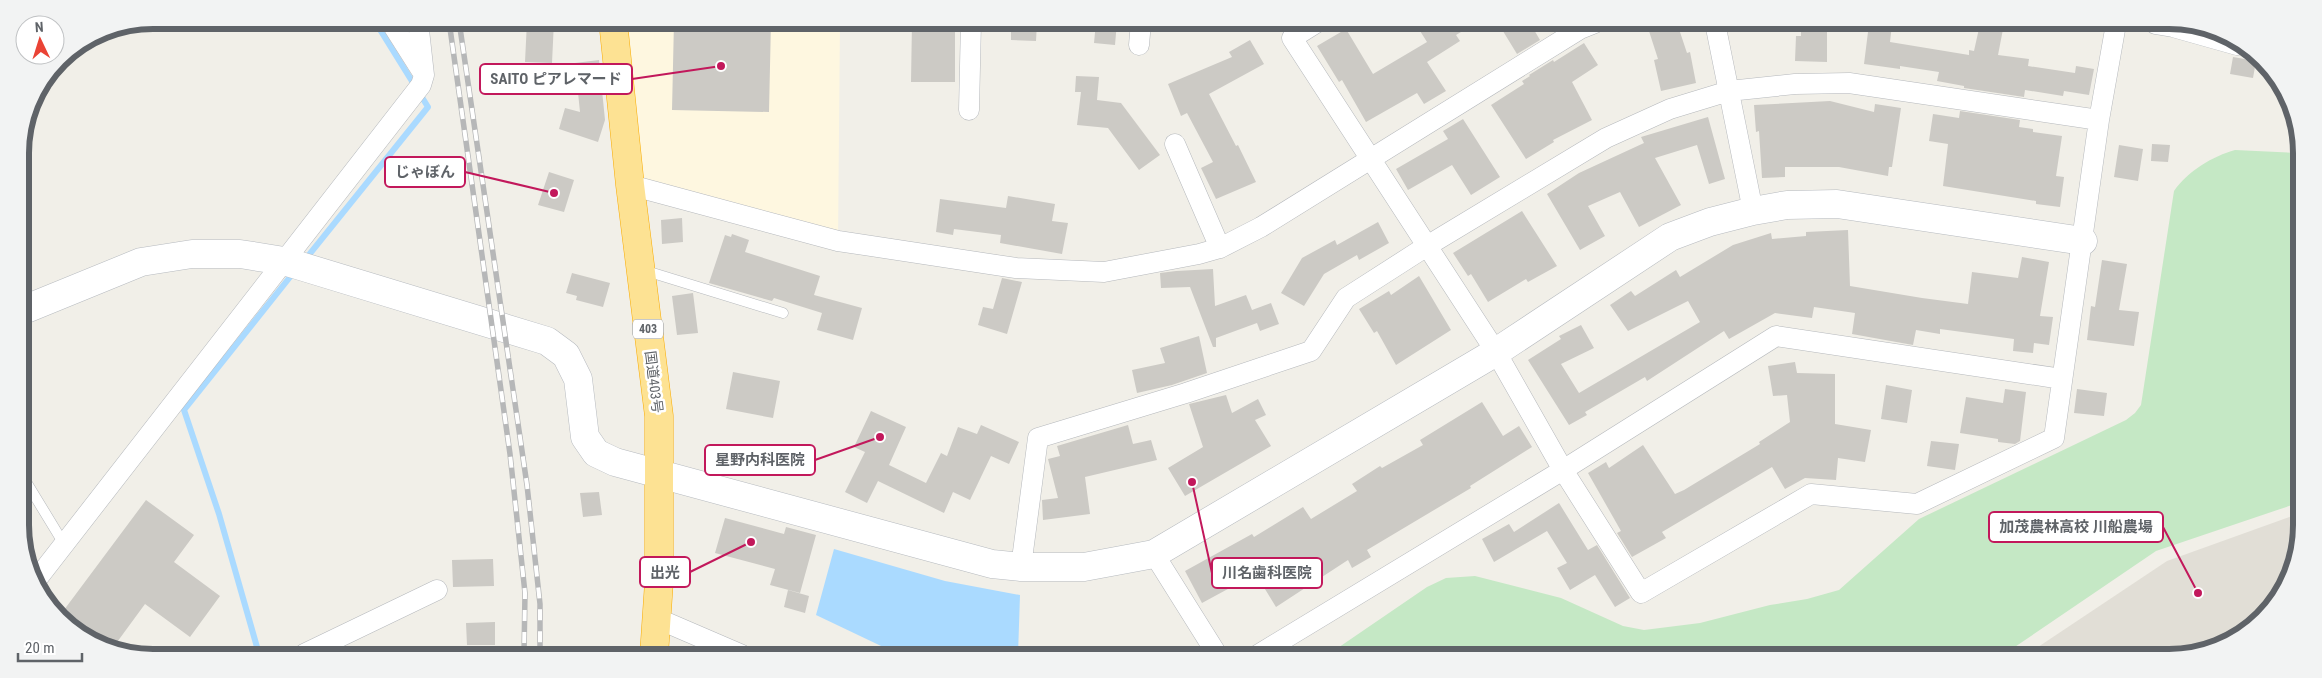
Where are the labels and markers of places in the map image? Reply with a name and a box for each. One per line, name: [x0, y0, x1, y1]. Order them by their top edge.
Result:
callout: SAITO ピアレマード: [480, 64, 632, 94]
callout: じゃぼん: [385, 157, 465, 187]
callout: 星野内科医院: [705, 445, 815, 475]
callout: 加茂農林高校 川船農場: [1989, 512, 2163, 542]
callout: 出光: [640, 557, 690, 587]
callout: 川名歯科医院: [1212, 558, 1322, 588]

